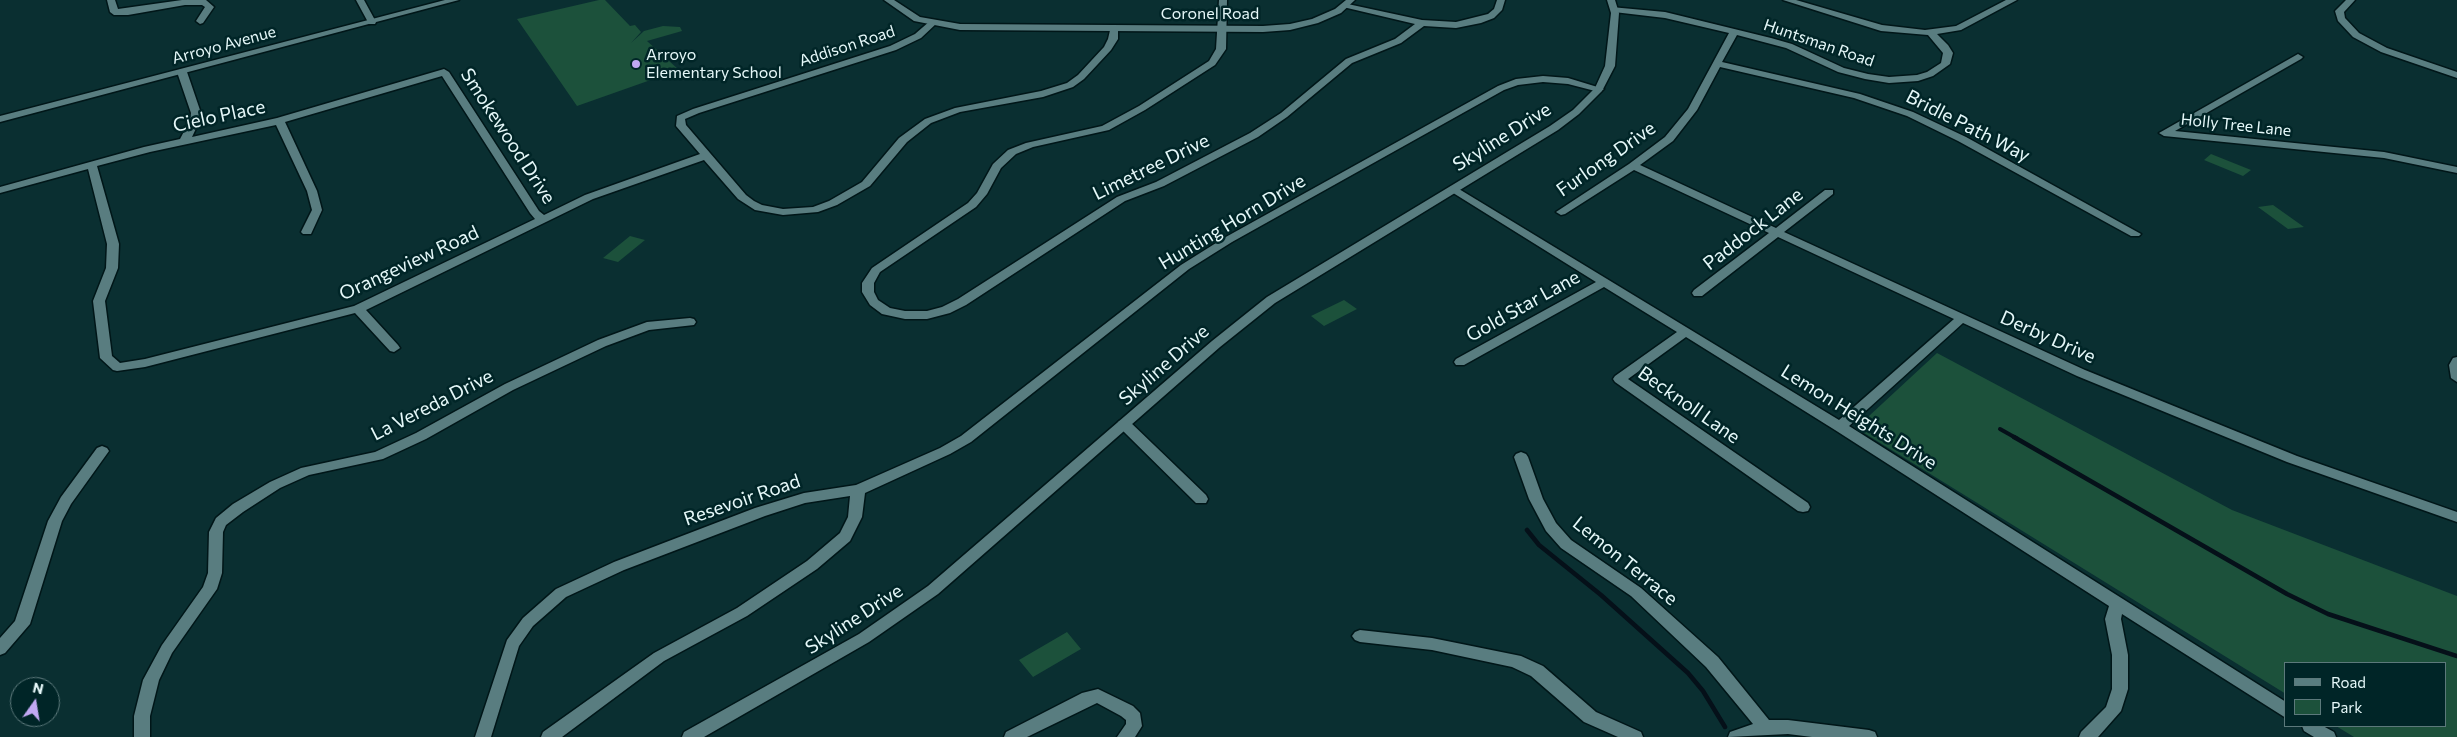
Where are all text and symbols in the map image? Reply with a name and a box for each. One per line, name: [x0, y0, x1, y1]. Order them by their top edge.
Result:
street label: Coronel Road: [1161, 4, 1259, 24]
street label: Huntsman Road: [1761, 15, 1877, 71]
street label: Addison Road: [797, 21, 897, 71]
street label: Arroyo Avenue: [170, 22, 278, 68]
place label: Arroyo Elementary School: [646, 45, 782, 83]
marker: Arroyo Elementary School: [630, 58, 642, 70]
street label: Smokewood Drive: [456, 64, 560, 208]
street label: Bridle Path Way: [1902, 85, 2034, 167]
street label: Cielo Place: [171, 95, 267, 137]
street label: Skyline Drive: [1449, 98, 1555, 176]
street label: Holly Tree Lane: [2180, 110, 2292, 140]
street label: Furlong Drive: [1552, 116, 1660, 202]
street label: Limetree Drive: [1089, 129, 1213, 205]
street label: Hunting Horn Drive: [1155, 169, 1309, 275]
street label: Paddock Lane: [1699, 183, 1807, 275]
street label: Orangeview Road: [336, 221, 482, 305]
street label: Gold Star Lane: [1462, 265, 1584, 347]
street label: Derby Drive: [1997, 306, 2099, 368]
street label: Skyline Drive: [1114, 320, 1214, 410]
street label: Lemon Heights Drive: [1777, 360, 1941, 474]
street label: Becknoll Lane: [1634, 361, 1744, 449]
street label: La Vereda Drive: [367, 364, 497, 446]
street label: Resevoir Road: [681, 469, 803, 531]
street label: Lemon Terrace: [1568, 512, 1682, 610]
street label: Skyline Drive: [801, 579, 907, 659]
legend: [2284, 662, 2447, 727]
text: Road: [2331, 673, 2366, 691]
north arrow: [10, 677, 60, 727]
text: N: [31, 678, 45, 697]
text: Park: [2331, 698, 2362, 716]

